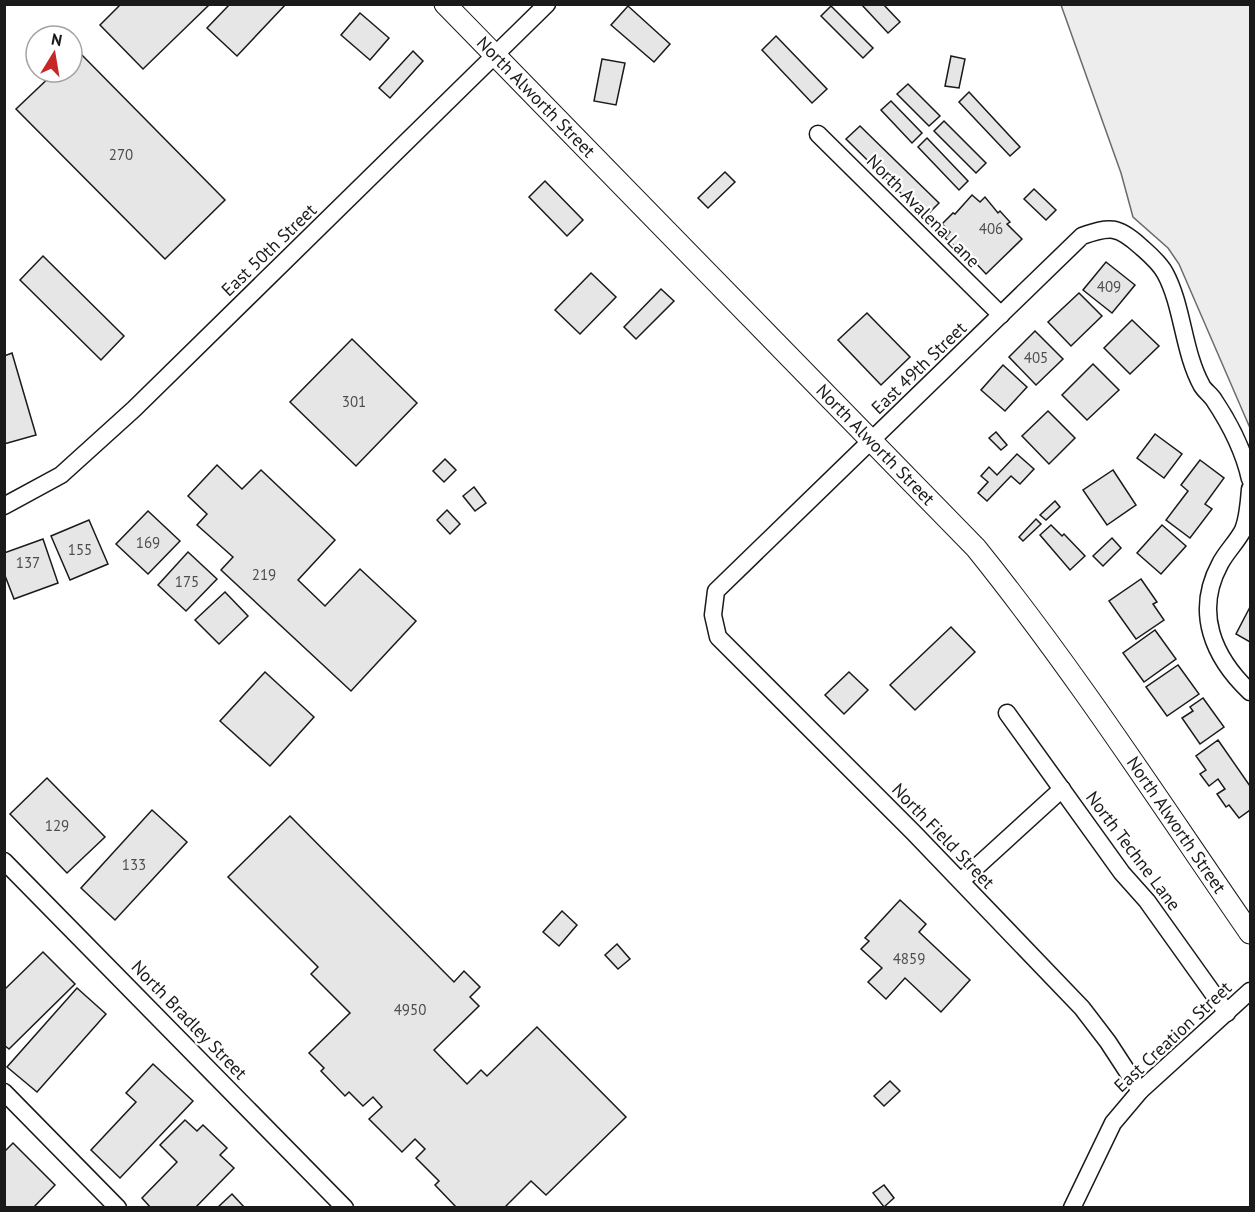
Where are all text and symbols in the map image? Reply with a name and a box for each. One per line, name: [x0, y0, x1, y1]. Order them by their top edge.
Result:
north arrow: [24, 24, 84, 84]
text: N: [50, 28, 64, 50]
street label: North Alworth Street: [472, 31, 600, 162]
house number: 270: [109, 145, 133, 164]
street label: North Avalena Lane: [862, 149, 985, 272]
street label: East 50th Street: [216, 198, 321, 301]
house number: 406: [979, 219, 1003, 238]
house number: 409: [1097, 277, 1121, 296]
street label: East 49th Street: [866, 316, 971, 419]
house number: 405: [1024, 348, 1048, 367]
street label: North Alworth Street: [811, 379, 940, 510]
house number: 301: [342, 392, 366, 411]
house number: 169: [136, 533, 160, 552]
house number: 155: [68, 540, 92, 559]
house number: 137: [16, 553, 40, 572]
house number: 219: [252, 565, 276, 584]
house number: 175: [175, 572, 199, 591]
street label: North Alworth Street: [1122, 752, 1231, 898]
street label: North Field Street: [887, 778, 1000, 893]
street label: North Techne Lane: [1081, 786, 1186, 915]
house number: 129: [45, 816, 69, 835]
house number: 133: [122, 855, 146, 874]
house number: 4859: [893, 949, 925, 968]
street label: North Bradley Street: [127, 955, 252, 1084]
street label: East Creation Street: [1109, 976, 1236, 1097]
house number: 4950: [394, 1000, 426, 1019]

